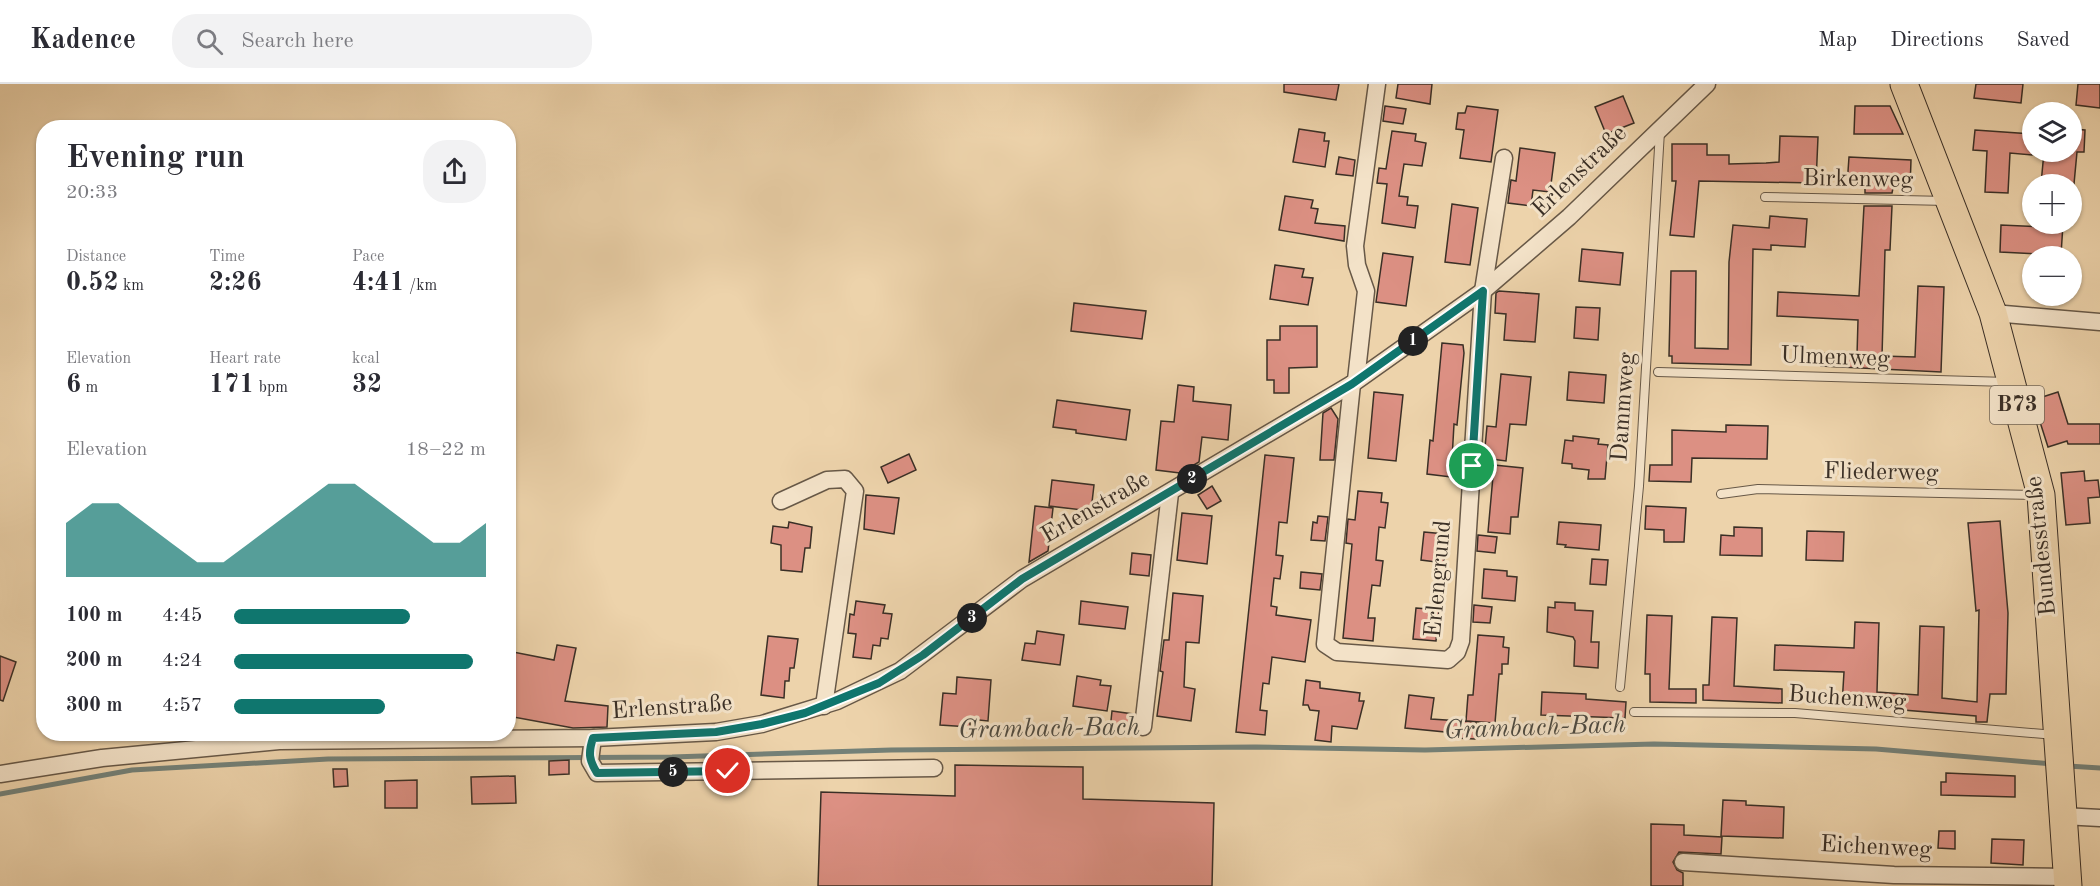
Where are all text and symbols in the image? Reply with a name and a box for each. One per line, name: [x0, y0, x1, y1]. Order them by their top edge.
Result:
search box: [172, 14, 592, 68]
icon: search: [193, 25, 226, 58]
text: Kadence: [30, 27, 136, 55]
text: Search here: [241, 30, 354, 52]
text: Map: [1818, 30, 1857, 51]
text: Directions: [1890, 30, 1984, 51]
text: Saved: [2017, 30, 2070, 51]
map controls: [2022, 102, 2082, 306]
button: layers: [2022, 102, 2082, 162]
street label: Erlenstraße: [1528, 121, 1632, 223]
button: share: [423, 140, 486, 203]
text: Evening run: [66, 142, 245, 175]
street label: Birkenweg: [1802, 167, 1914, 193]
button: +: [2022, 174, 2082, 234]
text: 20:33: [66, 183, 118, 203]
button: −: [2022, 246, 2082, 306]
text: Distance: [66, 249, 126, 265]
text: Time: [209, 249, 245, 265]
text: Pace: [352, 249, 384, 265]
text: 0.52: [66, 270, 119, 296]
text: 2:26: [209, 270, 262, 296]
text: 4:41: [352, 270, 405, 296]
text: km: [119, 278, 144, 294]
text: /km: [405, 278, 437, 294]
pin: 1: [1398, 326, 1428, 356]
text: 1: [1408, 333, 1418, 349]
street label: Ulmenweg: [1780, 344, 1890, 372]
text: Elevation: [66, 351, 131, 367]
text: Heart rate: [209, 351, 281, 367]
text: kcal: [352, 351, 380, 367]
street label: Dammweg: [1608, 351, 1640, 463]
text: 6: [66, 372, 81, 398]
text: 171: [209, 372, 254, 398]
text: 32: [352, 372, 382, 398]
text: m: [81, 380, 98, 396]
text: bpm: [254, 380, 288, 396]
road number: B73: [1990, 386, 2044, 424]
text: Elevation: [66, 440, 147, 460]
text: 18–22 m: [406, 440, 486, 460]
pin: [1446, 440, 1497, 491]
icon: arrive: [1455, 449, 1488, 482]
street label: Fliederweg: [1823, 460, 1939, 486]
pin: 2: [1177, 464, 1207, 494]
street label: Erlenstraße: [1038, 467, 1154, 549]
text: 2: [1187, 471, 1197, 487]
street label: Bundesstraße: [2023, 475, 2061, 617]
street label: Erlengrund: [1422, 519, 1456, 639]
pin: 3: [957, 603, 987, 633]
text: 100 m: [66, 606, 122, 626]
text: 4:45: [162, 606, 202, 626]
text: 3: [967, 610, 977, 626]
text: 200 m: [66, 651, 122, 671]
text: 4:24: [162, 651, 202, 671]
street label: Buchenweg: [1787, 683, 1907, 715]
street label: Erlenstraße: [611, 692, 733, 724]
text: 300 m: [66, 696, 122, 716]
text: 4:57: [162, 696, 202, 716]
water label: Grambach-Bach: [1444, 712, 1626, 744]
water label: Grambach-Bach: [958, 714, 1140, 744]
pin: [702, 745, 753, 796]
icon: check: [711, 754, 744, 787]
pin: 5: [658, 757, 688, 787]
text: 5: [668, 764, 678, 780]
street label: Eichenweg: [1819, 833, 1933, 863]

